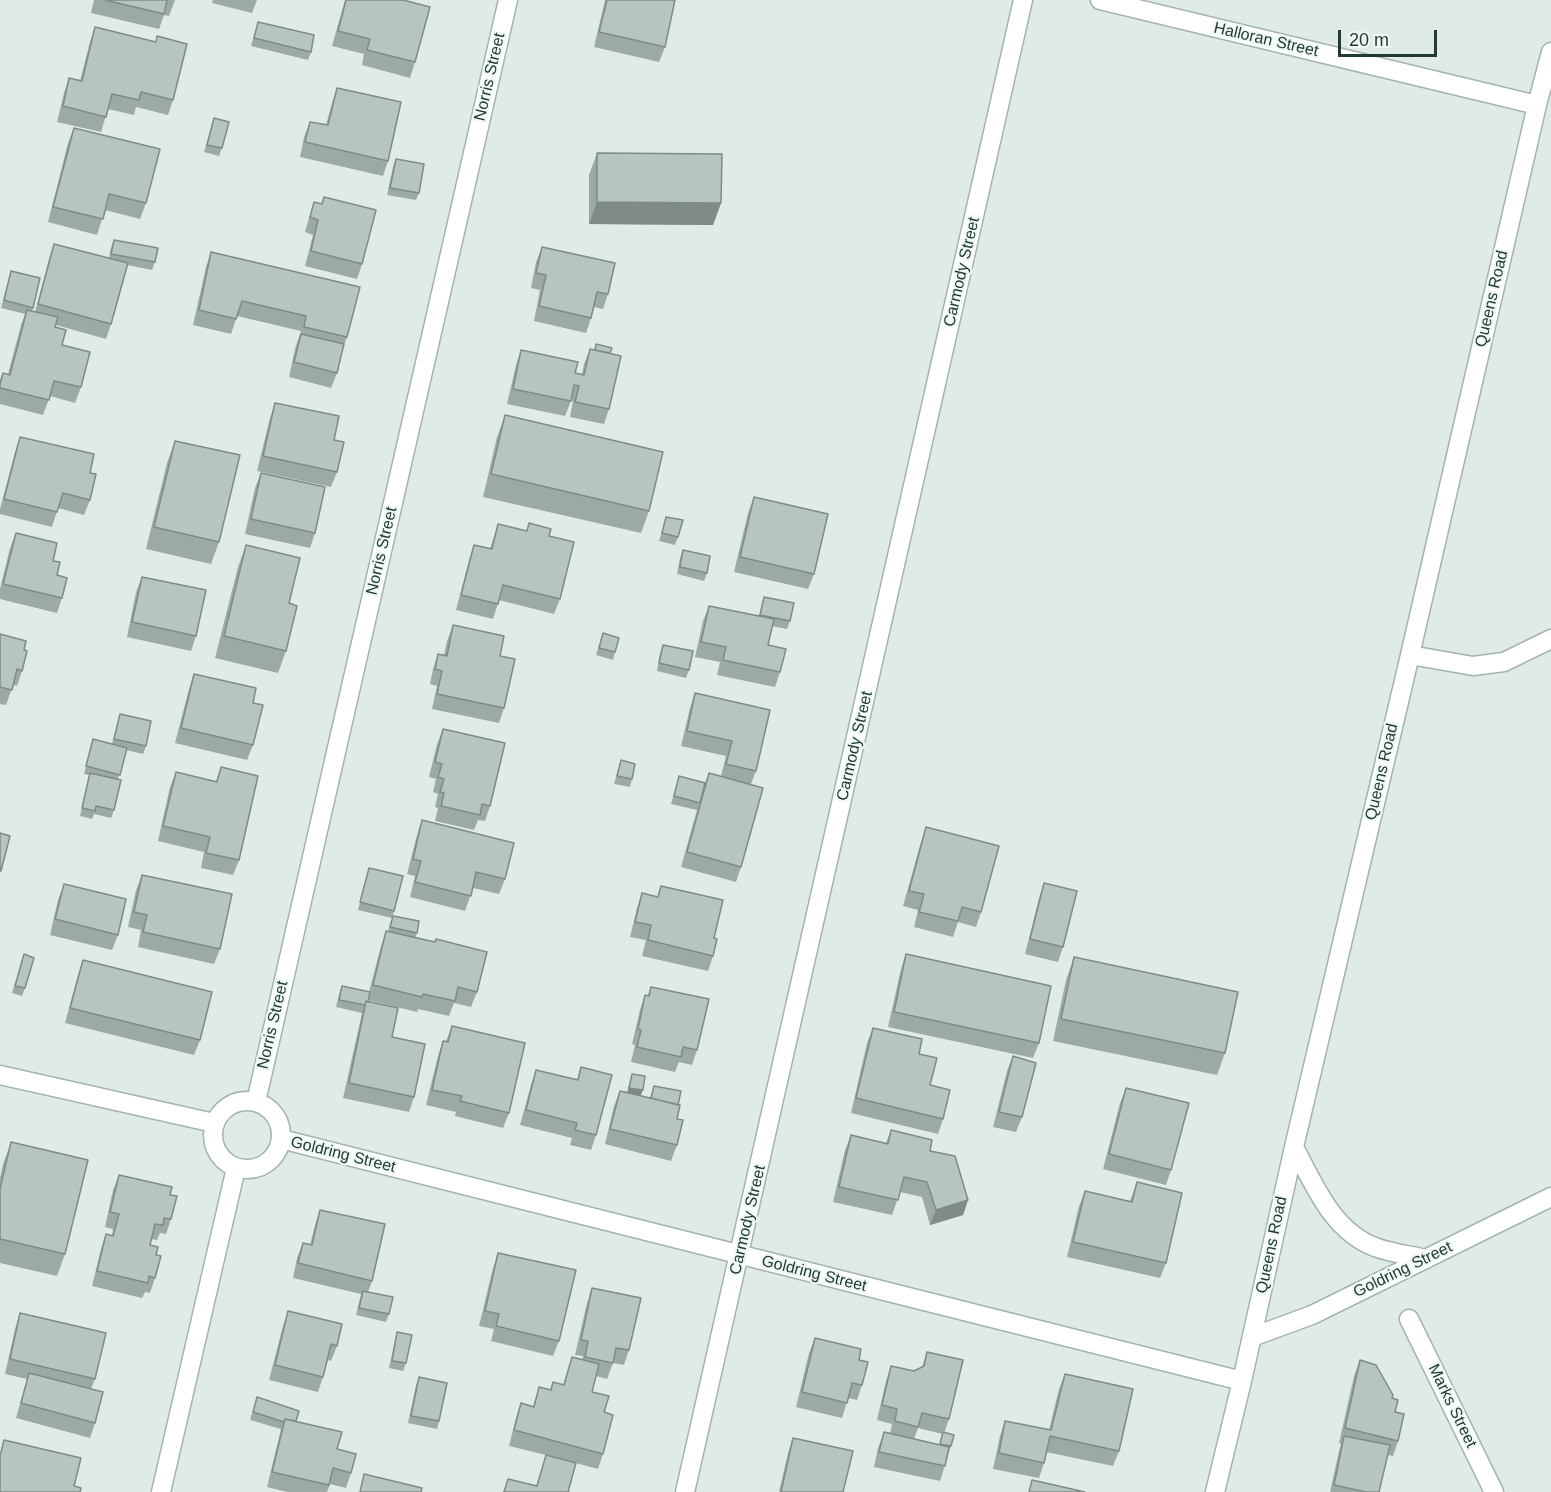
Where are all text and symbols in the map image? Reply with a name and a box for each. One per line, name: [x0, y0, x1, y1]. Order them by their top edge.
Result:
scale bar: [1341, 18, 1440, 56]
street label: Halloran Street: [1212, 19, 1320, 61]
text: 20 m: [1349, 30, 1389, 50]
street label: Norris Street: [471, 31, 509, 123]
street label: Carmody Street: [940, 215, 984, 329]
street label: Queens Road: [1472, 249, 1512, 349]
street label: Norris Street: [363, 505, 401, 597]
street label: Carmody Street: [833, 689, 877, 803]
street label: Queens Road: [1362, 722, 1402, 822]
street label: Norris Street: [254, 979, 292, 1071]
street label: Goldring Street: [288, 1133, 398, 1177]
street label: Carmody Street: [726, 1163, 770, 1277]
street label: Queens Road: [1252, 1195, 1292, 1295]
street label: Goldring Street: [1350, 1238, 1456, 1302]
street label: Goldring Street: [759, 1252, 869, 1296]
street label: Marks Street: [1423, 1361, 1481, 1451]

